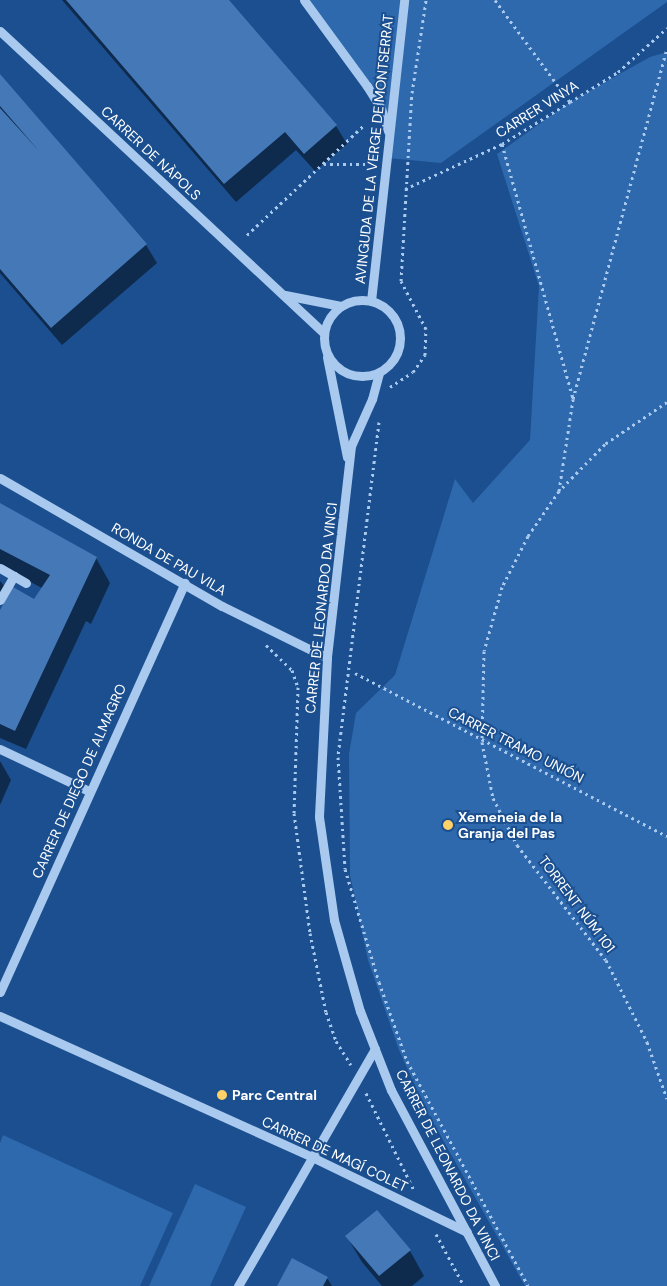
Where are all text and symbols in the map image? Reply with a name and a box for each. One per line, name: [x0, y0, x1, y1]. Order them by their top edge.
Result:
street label: AVINGUDA DE LA VERGE DE MONTSERRAT: [351, 13, 397, 285]
street label: CARRER VINYA: [493, 77, 581, 141]
street label: CARRER DE NÀPOLS: [98, 103, 204, 203]
street label: CARRER DE LEONARDO DA VINCI: [302, 502, 340, 714]
street label: RONDA DE PAU VILA: [109, 519, 229, 599]
street label: CARRER DE DIEGO DE ALMAGRO: [28, 681, 130, 881]
street label: CARRER TRAMO UNIÓN: [445, 703, 587, 787]
place label: Xemeneia de la Granja del Pas: [458, 809, 562, 842]
marker: Xemeneia de la Granja del Pas: [442, 819, 454, 831]
street label: TORRENT NÚM 101: [535, 852, 619, 956]
street label: CARRER DE LEONARDO DA VINCI: [392, 1067, 504, 1263]
place label: Parc Central: [232, 1087, 317, 1103]
marker: Parc Central: [216, 1089, 228, 1101]
street label: CARRER DE MAGÍ COLET: [259, 1113, 411, 1195]

